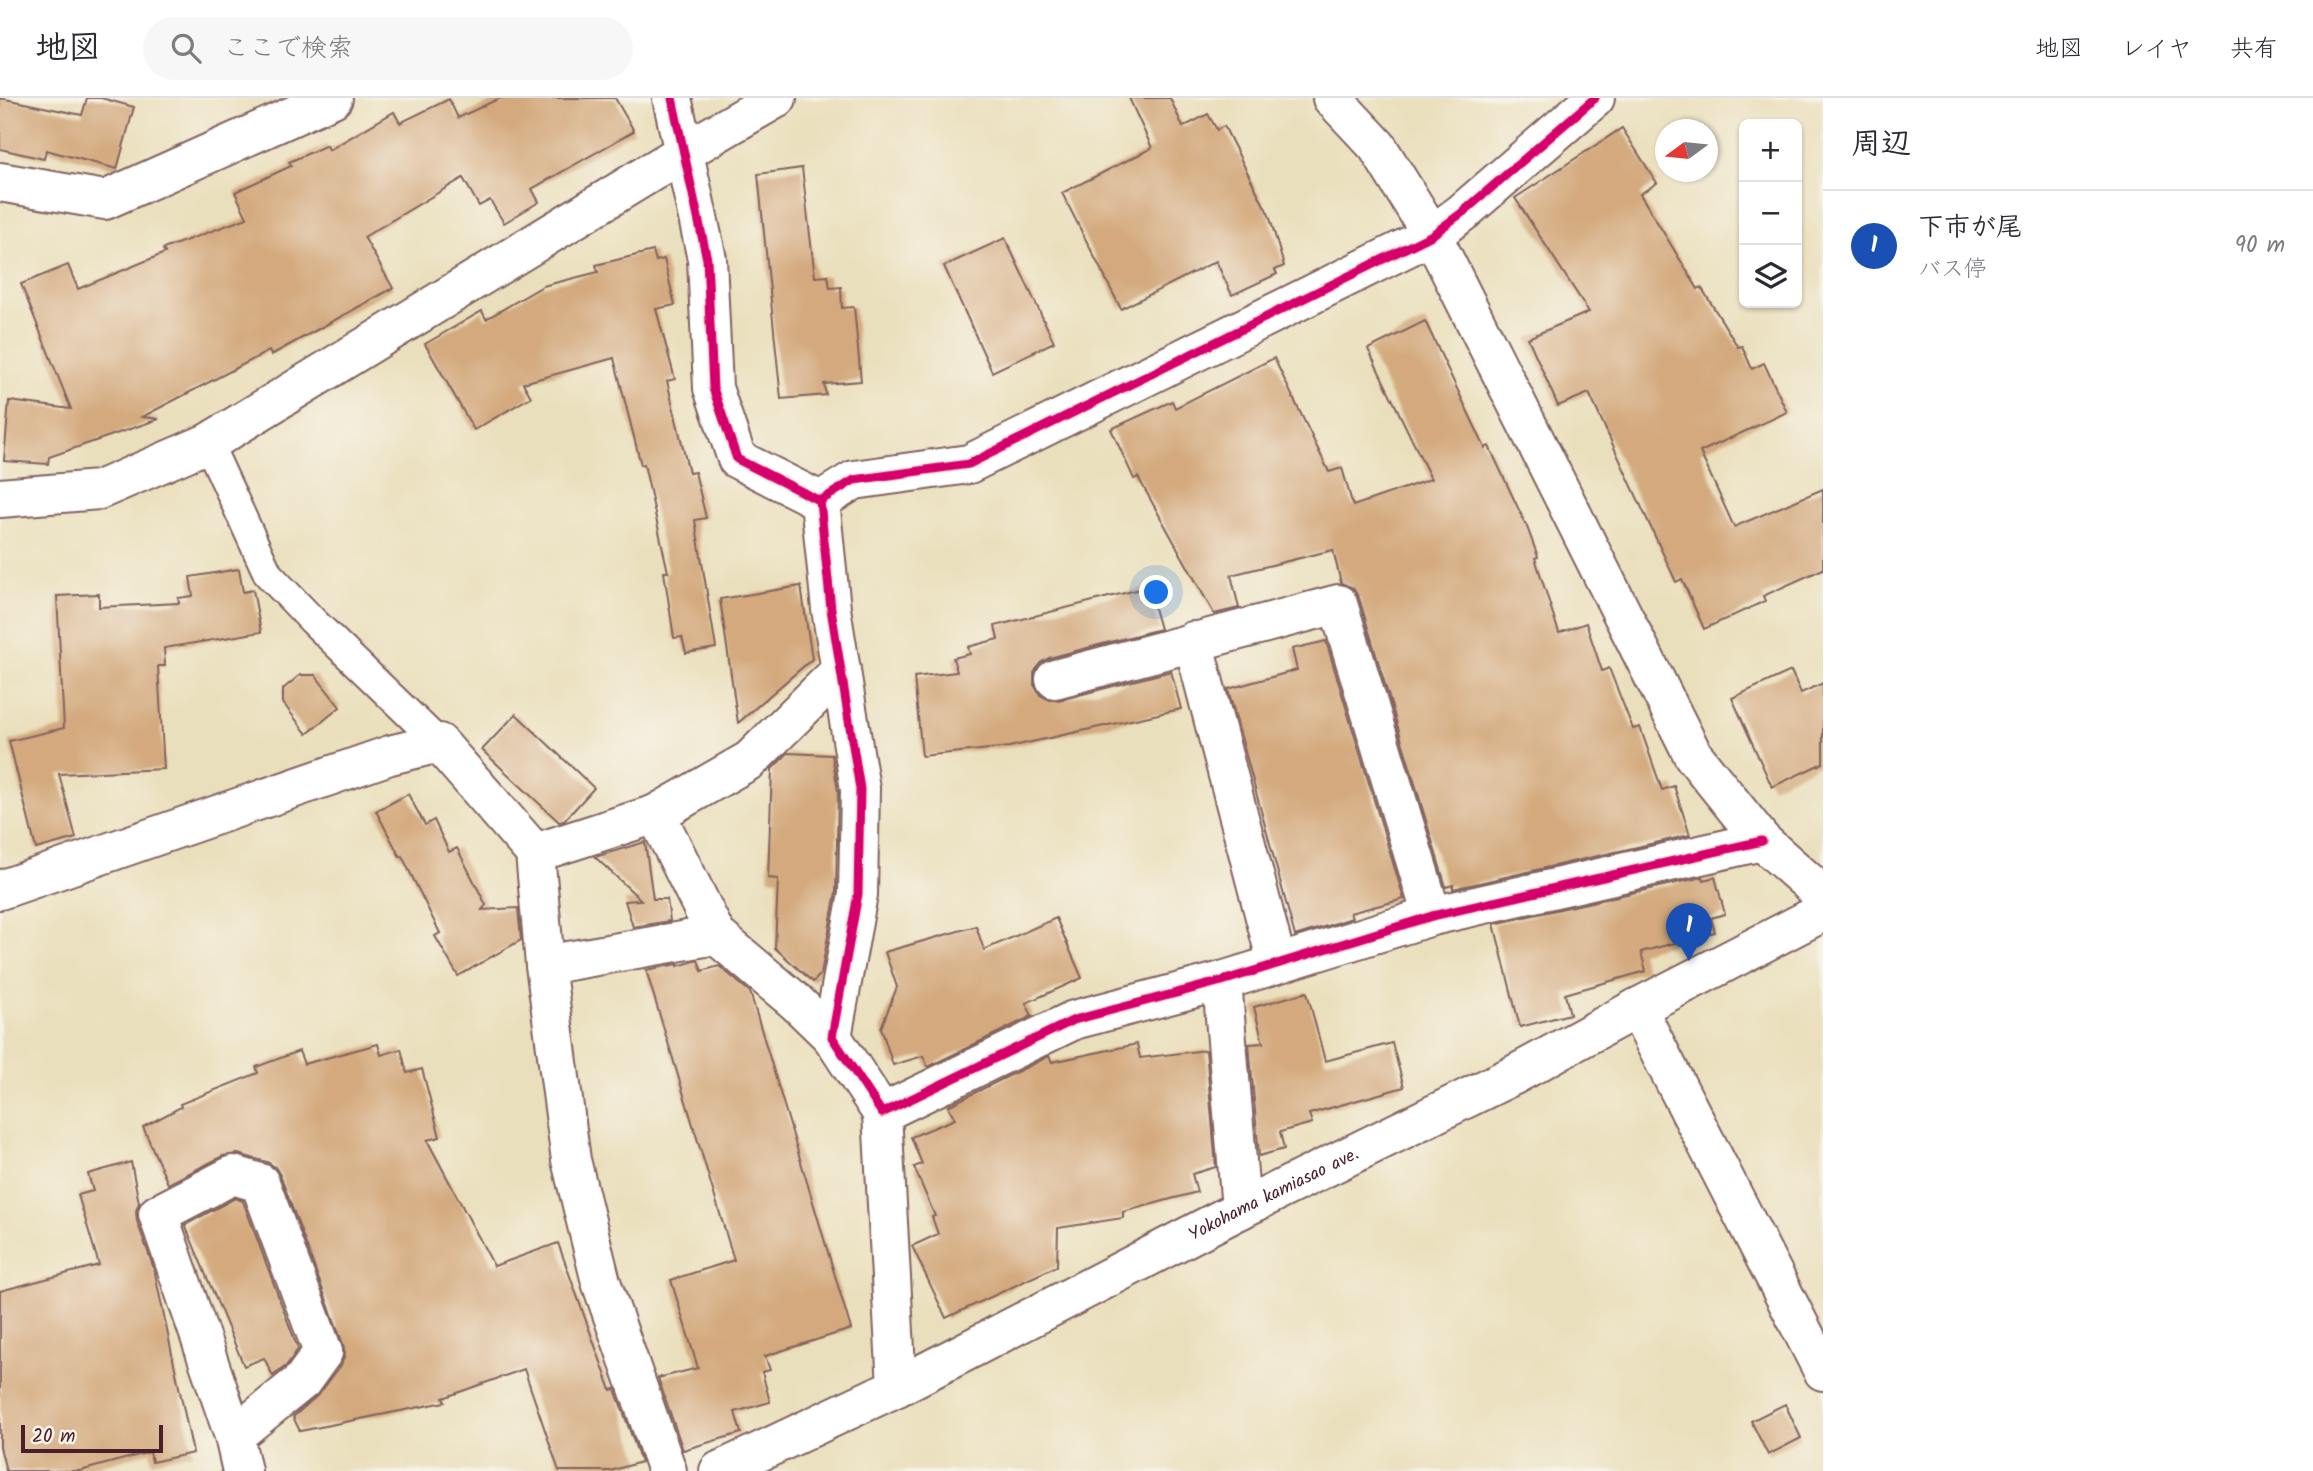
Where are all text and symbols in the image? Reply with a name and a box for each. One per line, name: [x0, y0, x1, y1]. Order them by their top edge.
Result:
search box: [143, 17, 633, 80]
text: 地図: [35, 23, 101, 76]
text: ここで検索: [223, 28, 353, 70]
icon: search: [167, 29, 205, 67]
text: 地図: [2035, 30, 2083, 69]
text: レイヤ: [2121, 30, 2192, 69]
text: 共有: [2230, 30, 2278, 69]
north arrow: [1655, 119, 1718, 182]
map controls: [1739, 119, 1802, 308]
button: +: [1739, 119, 1802, 182]
text: 周辺: [1851, 121, 1911, 169]
button: −: [1739, 182, 1802, 245]
text: 下市が尾: [1918, 207, 2022, 249]
text: 1: [1871, 228, 1877, 264]
text: 90 m: [2235, 228, 2285, 264]
button: layers: [1739, 245, 1802, 308]
text: バス停: [1918, 252, 1987, 288]
your location: [1139, 575, 1173, 609]
pin: 1: [1666, 903, 1712, 961]
street label: Yokohama kamiasao ave.: [1184, 1140, 1364, 1250]
scale bar: [21, 1422, 163, 1454]
text: 20 m: [32, 1422, 75, 1452]

